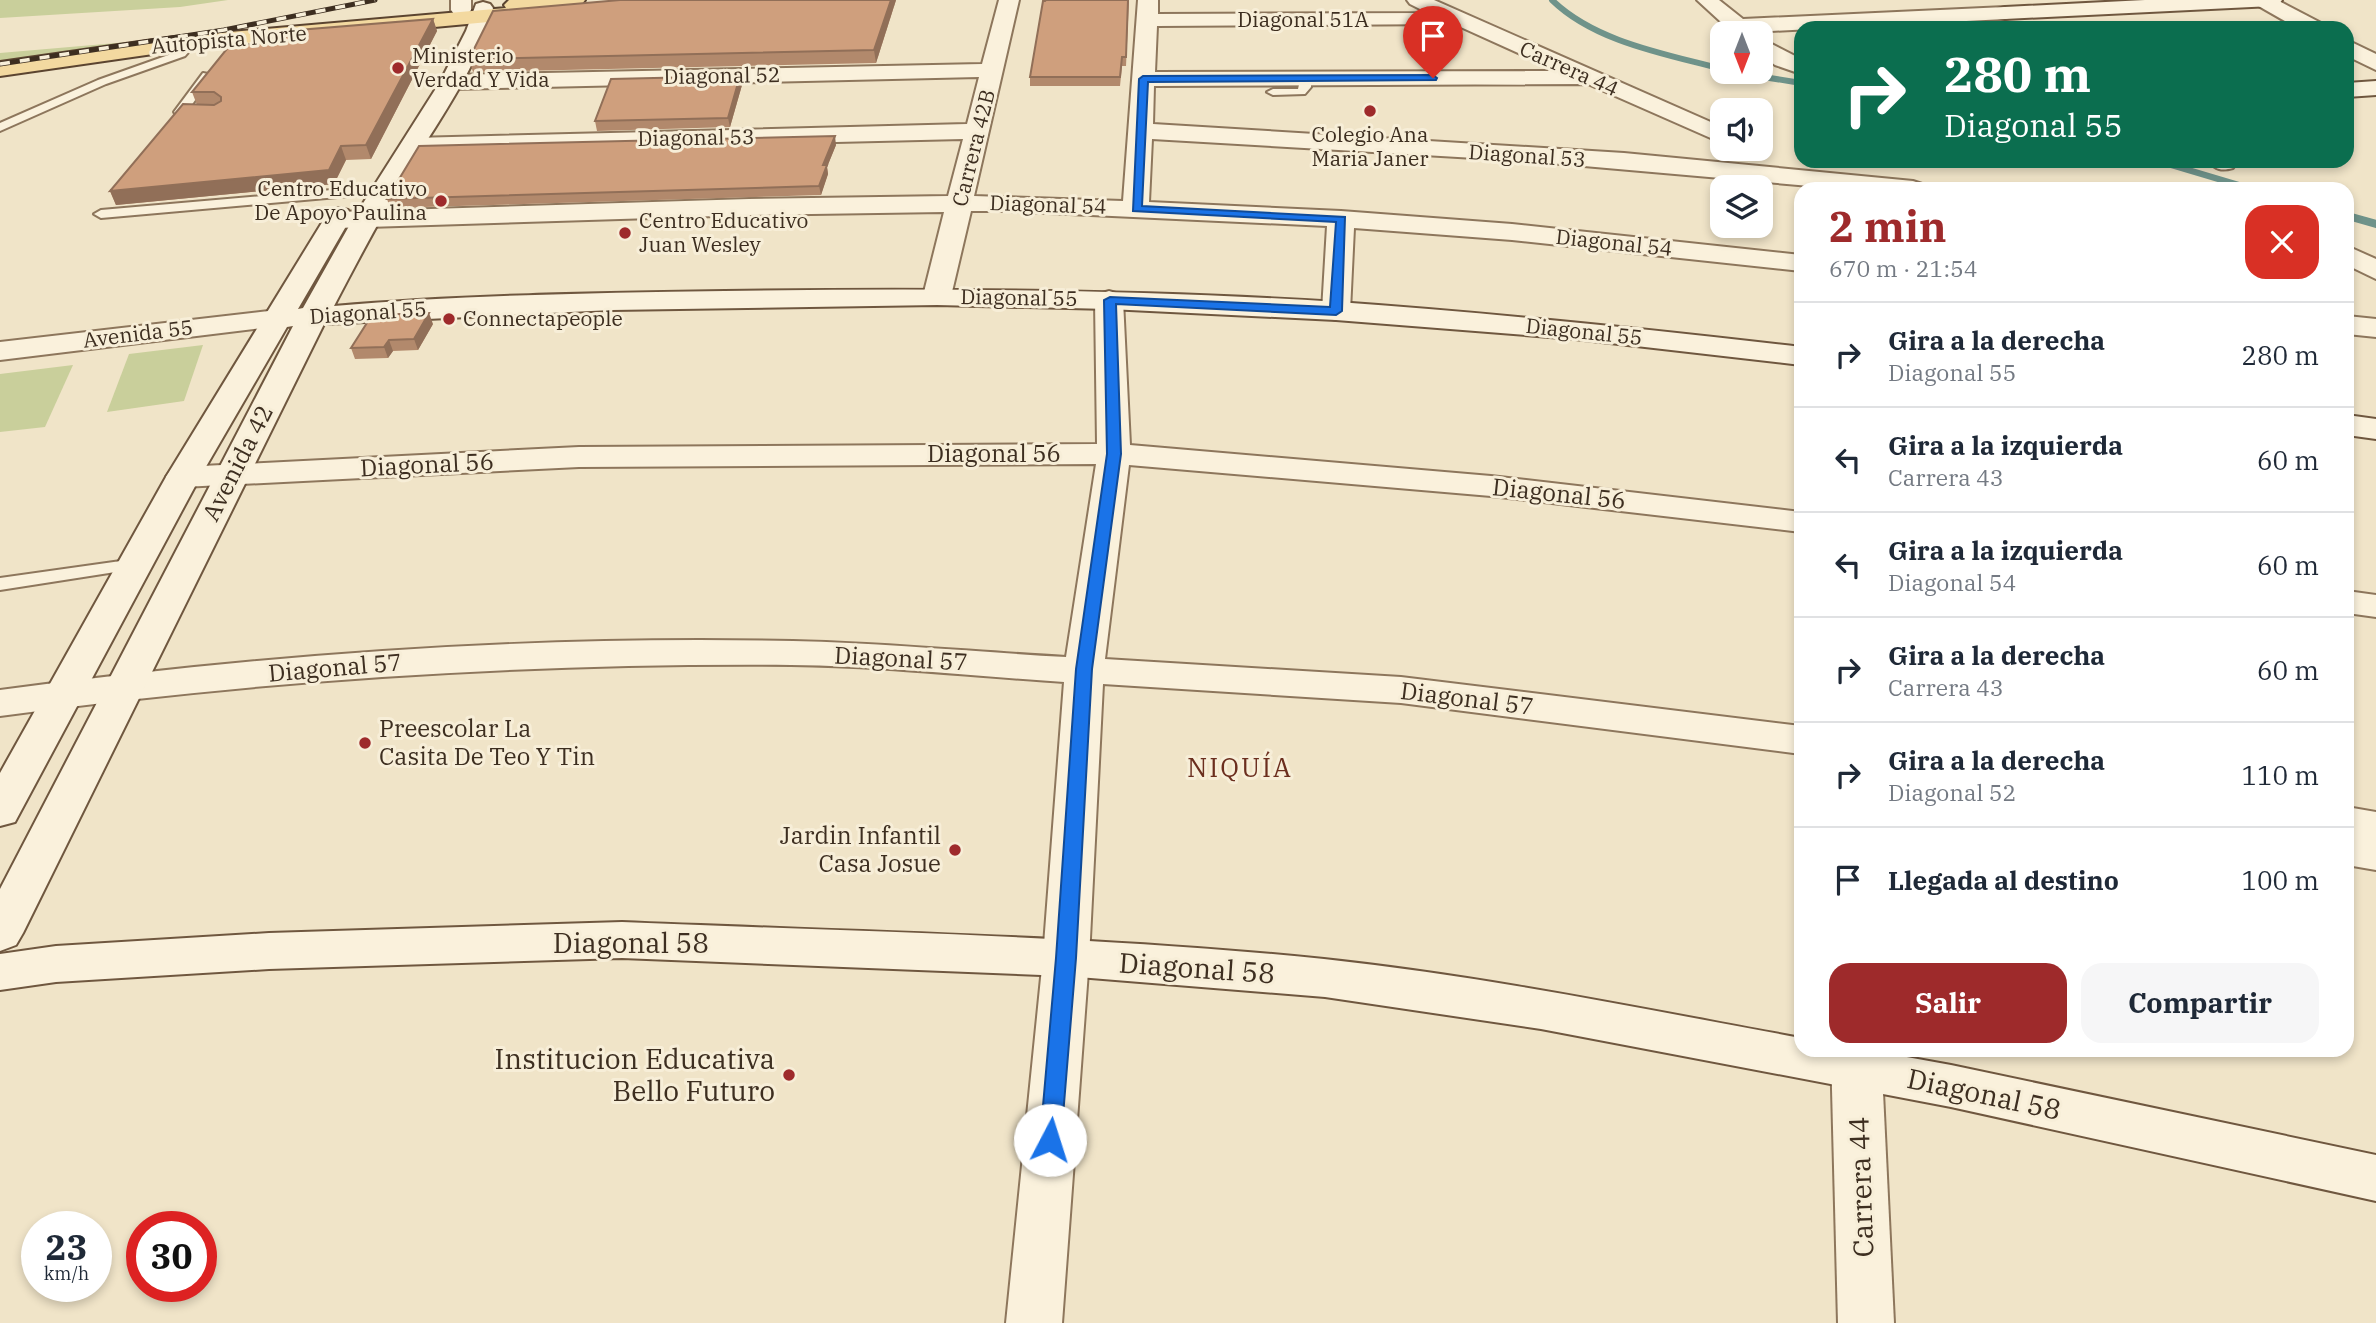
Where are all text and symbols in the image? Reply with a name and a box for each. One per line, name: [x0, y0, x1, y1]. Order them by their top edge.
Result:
street label: Diagonal 51A: [1237, 5, 1369, 33]
pin: [1403, 6, 1463, 78]
icon: arrive: [1414, 17, 1452, 55]
street label: Autopista Norte: [150, 18, 308, 60]
north arrow: [1710, 21, 1773, 84]
map controls: [1710, 21, 1773, 238]
street label: Carrera 44: [1515, 34, 1623, 102]
place label: Ministerio Verdad Y Vida: [412, 41, 550, 93]
text: 280 m: [1944, 42, 2091, 105]
icon: right: [1829, 49, 1920, 140]
marker: Ministerio Verdad Y Vida: [390, 60, 406, 76]
street label: Diagonal 52: [663, 60, 781, 90]
street label: Carrera 42B: [945, 86, 1001, 209]
button: sound: [1710, 98, 1773, 161]
marker: Colegio Ana Maria Janer: [1362, 103, 1378, 119]
text: Diagonal 55: [1944, 104, 2123, 146]
place label: Colegio Ana Maria Janer: [1312, 120, 1429, 172]
street label: Diagonal 53: [637, 122, 755, 152]
street label: Diagonal 53: [1468, 137, 1587, 173]
place label: Centro Educativo De Apoyo Paulina: [254, 174, 427, 226]
button: layers: [1710, 175, 1773, 238]
street label: Diagonal 54: [989, 188, 1107, 220]
marker: Centro Educativo De Apoyo Paulina: [433, 193, 449, 209]
text: 2 min: [1829, 199, 1947, 254]
button: close: [2245, 205, 2319, 279]
place label: Centro Educativo Juan Wesley: [639, 206, 808, 258]
street label: Diagonal 54: [1554, 222, 1674, 262]
marker: Centro Educativo Juan Wesley: [617, 225, 633, 241]
text: 670 m · 21:54: [1829, 253, 1978, 283]
street label: Diagonal 55: [960, 282, 1078, 312]
street label: Diagonal 55: [308, 294, 427, 330]
place label: Connectapeople: [463, 304, 623, 332]
marker: Connectapeople: [441, 311, 457, 327]
street label: Diagonal 55: [1524, 311, 1644, 351]
street label: Avenida 55: [81, 312, 194, 354]
text: Gira a la derecha: [1888, 323, 2105, 357]
icon: right: [1829, 336, 1867, 374]
text: 280 m: [2241, 338, 2319, 372]
text: Diagonal 55: [1888, 357, 2016, 387]
street label: Avenida 42: [194, 399, 280, 526]
text: Gira a la izquierda: [1888, 428, 2123, 462]
street label: Diagonal 56: [927, 437, 1061, 469]
icon: left: [1829, 441, 1867, 479]
text: 60 m: [2257, 443, 2319, 477]
street label: Diagonal 56: [359, 445, 495, 483]
text: Carrera 43: [1888, 462, 2004, 492]
street label: Diagonal 56: [1491, 470, 1627, 516]
text: Gira a la izquierda: [1888, 533, 2123, 567]
icon: left: [1829, 546, 1867, 584]
text: 60 m: [2257, 548, 2319, 582]
text: Diagonal 54: [1888, 567, 2016, 597]
text: Gira a la derecha: [1888, 638, 2105, 672]
street label: Diagonal 57: [833, 639, 969, 677]
street label: Diagonal 57: [267, 645, 403, 689]
icon: right: [1829, 651, 1867, 689]
text: 60 m: [2257, 653, 2319, 687]
text: Carrera 43: [1888, 672, 2004, 702]
street label: Diagonal 57: [1399, 674, 1536, 722]
place label: Preescolar La Casita De Teo Y Tin: [379, 712, 595, 772]
marker: Preescolar La Casita De Teo Y Tin: [357, 735, 373, 751]
text: Gira a la derecha: [1888, 743, 2105, 777]
district label: NIQUÍA: [1187, 750, 1293, 784]
icon: right: [1829, 756, 1867, 794]
text: 110 m: [2241, 758, 2319, 792]
text: Diagonal 52: [1888, 777, 2016, 807]
place label: Jardin Infantil Casa Josue: [780, 819, 941, 879]
marker: Jardin Infantil Casa Josue: [947, 842, 963, 858]
icon: arrive: [1829, 861, 1867, 899]
text: Llegada al destino: [1888, 863, 2119, 897]
text: 100 m: [2241, 863, 2319, 897]
street label: Diagonal 58: [553, 924, 709, 961]
street label: Diagonal 58: [1118, 944, 1276, 991]
button: Salir: [1829, 963, 2067, 1043]
button: Compartir: [2081, 963, 2319, 1043]
place label: Institucion Educativa Bello Futuro: [495, 1040, 775, 1109]
street label: Diagonal 58: [1904, 1059, 2064, 1128]
marker: Institucion Educativa Bello Futuro: [781, 1067, 797, 1083]
position arrow: [1013, 1103, 1087, 1177]
street label: Carrera 44: [1840, 1116, 1881, 1258]
speed limit sign: 30: [126, 1211, 217, 1302]
text: 23: [45, 1224, 88, 1270]
text: km/h: [44, 1262, 89, 1285]

